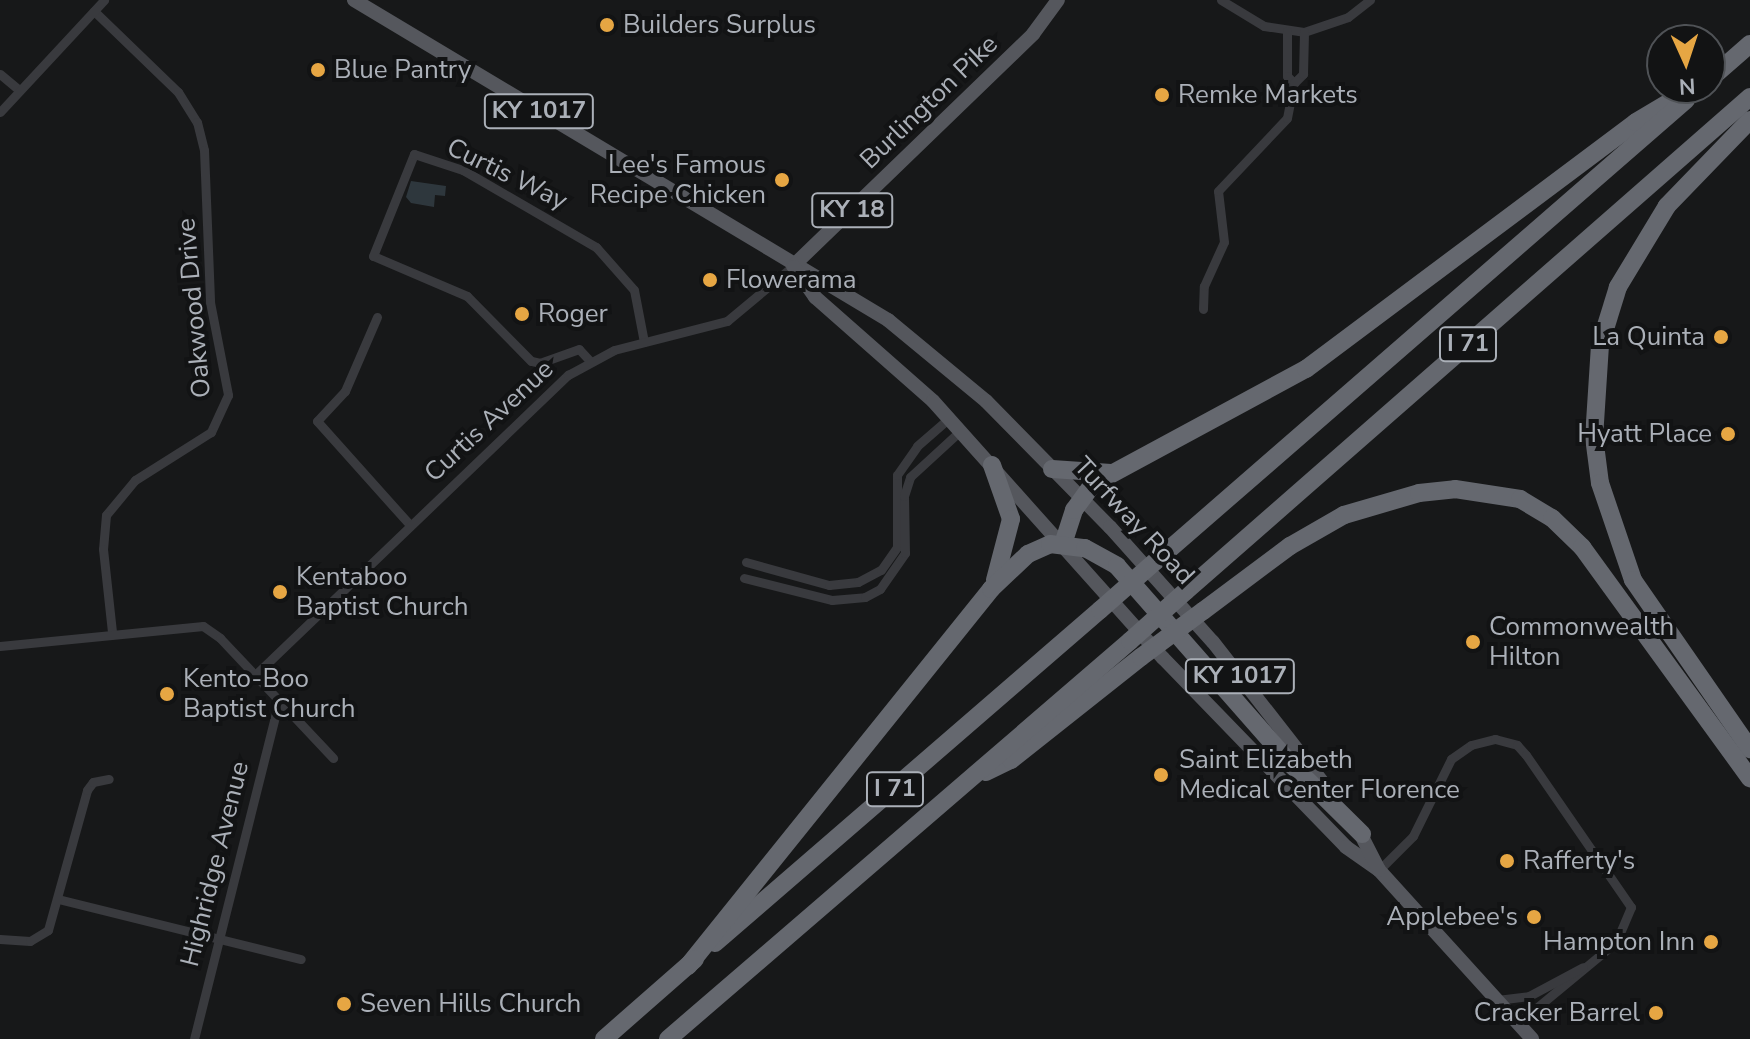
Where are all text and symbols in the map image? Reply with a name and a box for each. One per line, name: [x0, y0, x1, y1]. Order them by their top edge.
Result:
place label: Builders Surplus: [623, 9, 816, 41]
marker: Builders Surplus: [598, 16, 616, 34]
north arrow: [1646, 24, 1726, 104]
street label: Burlington Pike: [854, 29, 1004, 175]
place label: Blue Pantry: [334, 54, 471, 86]
marker: Blue Pantry: [309, 61, 327, 79]
text: N: [1678, 71, 1696, 101]
place label: Remke Markets: [1178, 79, 1358, 111]
marker: Remke Markets: [1153, 86, 1171, 104]
road number: KY 1017: [483, 91, 595, 131]
street label: Curtis Way: [442, 131, 572, 217]
place label: Lee's Famous Recipe Chicken: [590, 149, 766, 210]
marker: Lee's Famous Recipe Chicken: [773, 171, 791, 189]
road number: KY 18: [810, 190, 894, 230]
street label: Oakwood Drive: [171, 217, 217, 399]
place label: Flowerama: [726, 264, 857, 296]
marker: Flowerama: [701, 271, 719, 289]
place label: Roger: [538, 298, 608, 330]
marker: Roger: [513, 305, 531, 323]
place label: La Quinta: [1592, 321, 1705, 353]
road number: I 71: [1438, 324, 1498, 364]
marker: La Quinta: [1712, 328, 1730, 346]
street label: Curtis Avenue: [418, 353, 560, 489]
place label: Hyatt Place: [1577, 418, 1712, 450]
marker: Hyatt Place: [1719, 425, 1737, 443]
street label: Turfway Road: [1067, 451, 1201, 591]
place label: Kentaboo Baptist Church: [296, 561, 468, 622]
marker: Kentaboo Baptist Church: [271, 583, 289, 601]
place label: Commonwealth Hilton: [1489, 611, 1674, 672]
marker: Commonwealth Hilton: [1464, 633, 1482, 651]
road number: KY 1017: [1184, 656, 1296, 696]
place label: Kento-Boo Baptist Church: [183, 663, 355, 724]
marker: Kento-Boo Baptist Church: [158, 685, 176, 703]
place label: Saint Elizabeth Medical Center Florence: [1179, 744, 1460, 806]
street label: Highridge Avenue: [174, 758, 256, 970]
marker: Saint Elizabeth Medical Center Florence: [1150, 764, 1172, 786]
road number: I 71: [865, 769, 925, 809]
place label: Rafferty's: [1523, 845, 1635, 877]
marker: Rafferty's: [1498, 852, 1516, 870]
place label: Applebee's: [1386, 901, 1518, 933]
marker: Applebee's: [1525, 908, 1543, 926]
place label: Hampton Inn: [1543, 926, 1695, 958]
marker: Hampton Inn: [1702, 933, 1720, 951]
place label: Seven Hills Church: [360, 988, 581, 1020]
marker: Seven Hills Church: [335, 995, 353, 1013]
place label: Cracker Barrel: [1474, 997, 1640, 1029]
marker: Cracker Barrel: [1647, 1004, 1665, 1022]

